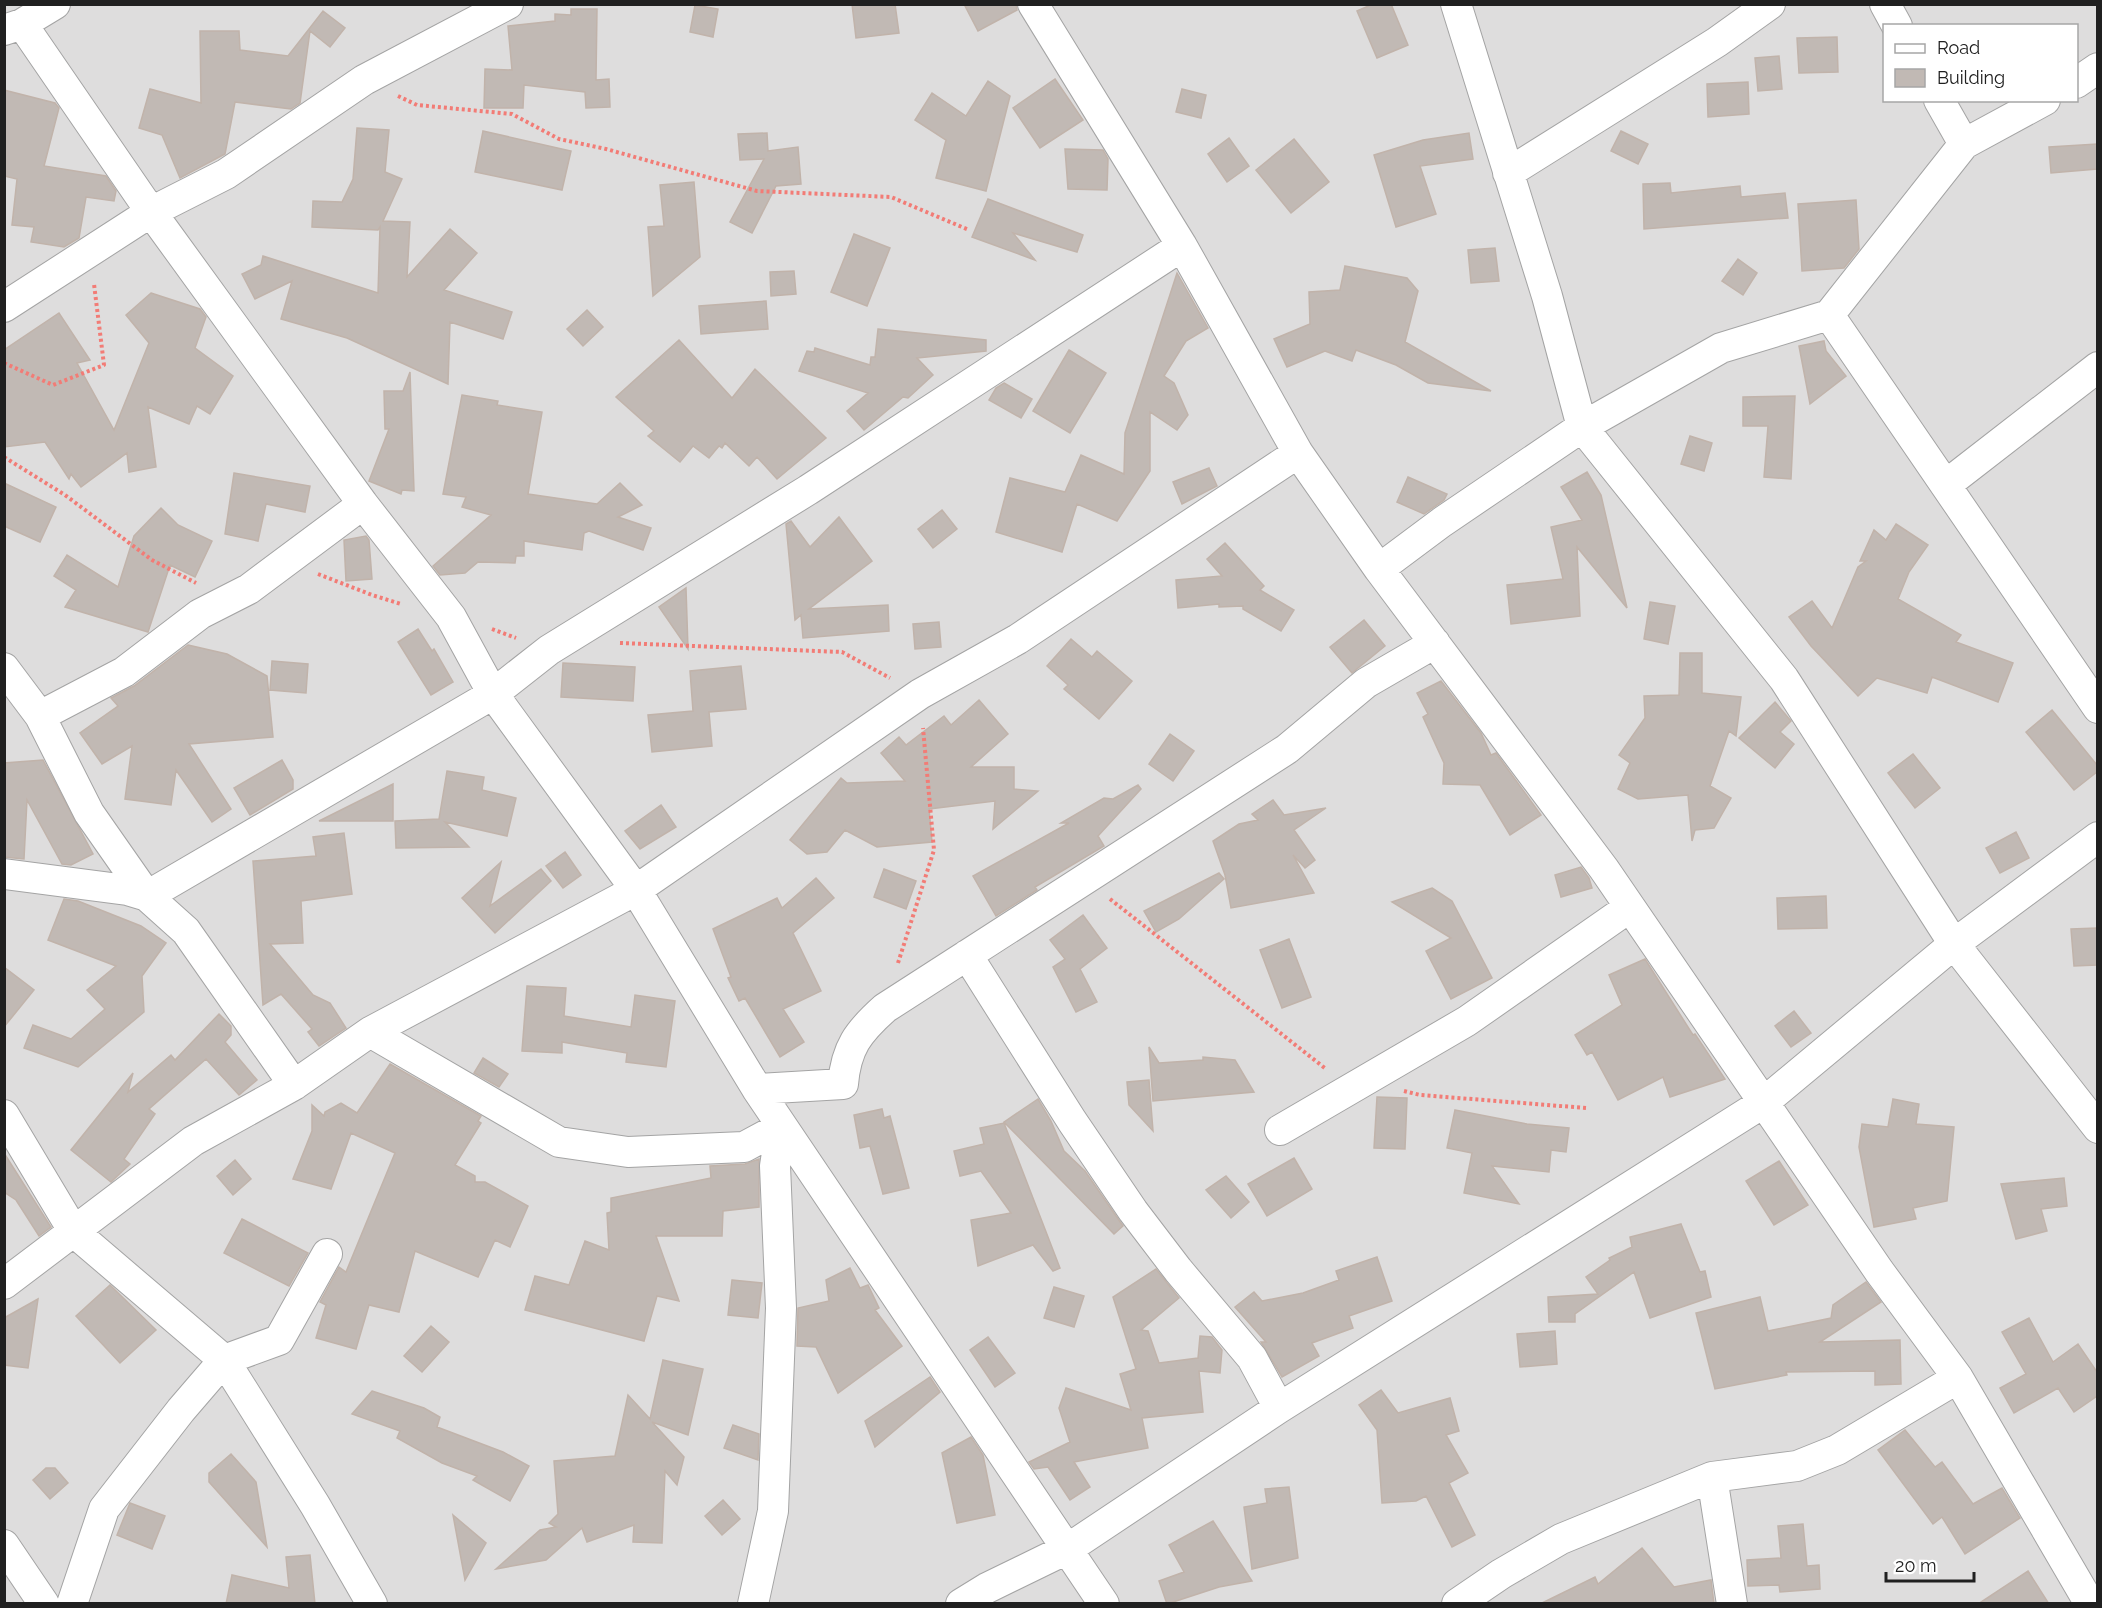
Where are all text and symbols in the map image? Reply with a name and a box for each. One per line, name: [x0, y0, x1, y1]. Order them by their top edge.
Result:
legend: [1883, 24, 2078, 102]
text: Road: [1937, 37, 1980, 58]
text: Building: [1937, 67, 2005, 88]
scale bar: [1886, 1545, 1974, 1583]
text: 20 m: [1895, 1555, 1937, 1576]

